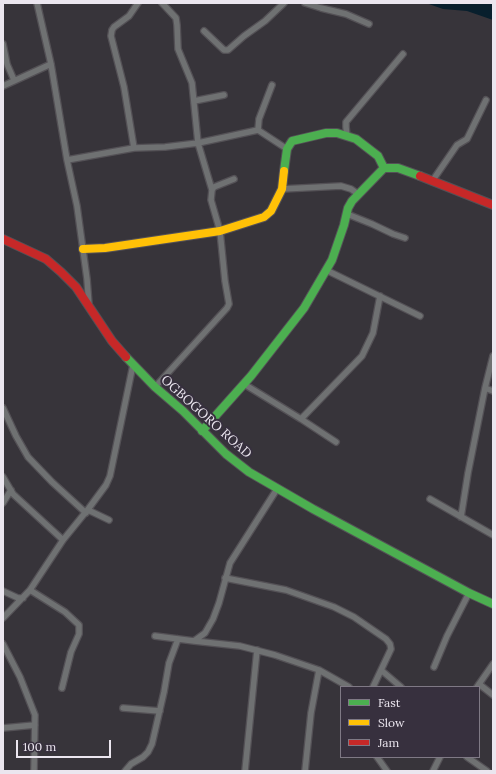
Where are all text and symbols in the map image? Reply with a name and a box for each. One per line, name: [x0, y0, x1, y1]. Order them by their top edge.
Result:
street label: OGBOGORO ROAD: [157, 372, 255, 462]
legend: [340, 686, 480, 758]
text: Fast: [378, 695, 401, 710]
text: Slow: [378, 715, 405, 730]
scale bar: [18, 732, 113, 758]
text: Jam: [378, 735, 399, 750]
text: 100 m: [23, 739, 56, 754]

